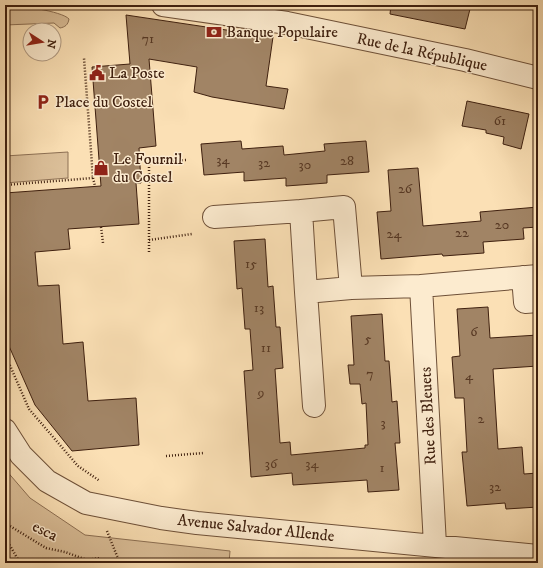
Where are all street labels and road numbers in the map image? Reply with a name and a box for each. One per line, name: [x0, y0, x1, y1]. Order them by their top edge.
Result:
street label: Rue de la République: [355, 28, 490, 76]
street label: Rue des Bleuets: [415, 367, 441, 465]
street label: Avenue Salvador Allende: [177, 510, 336, 546]
street label: esca: [29, 516, 61, 546]

